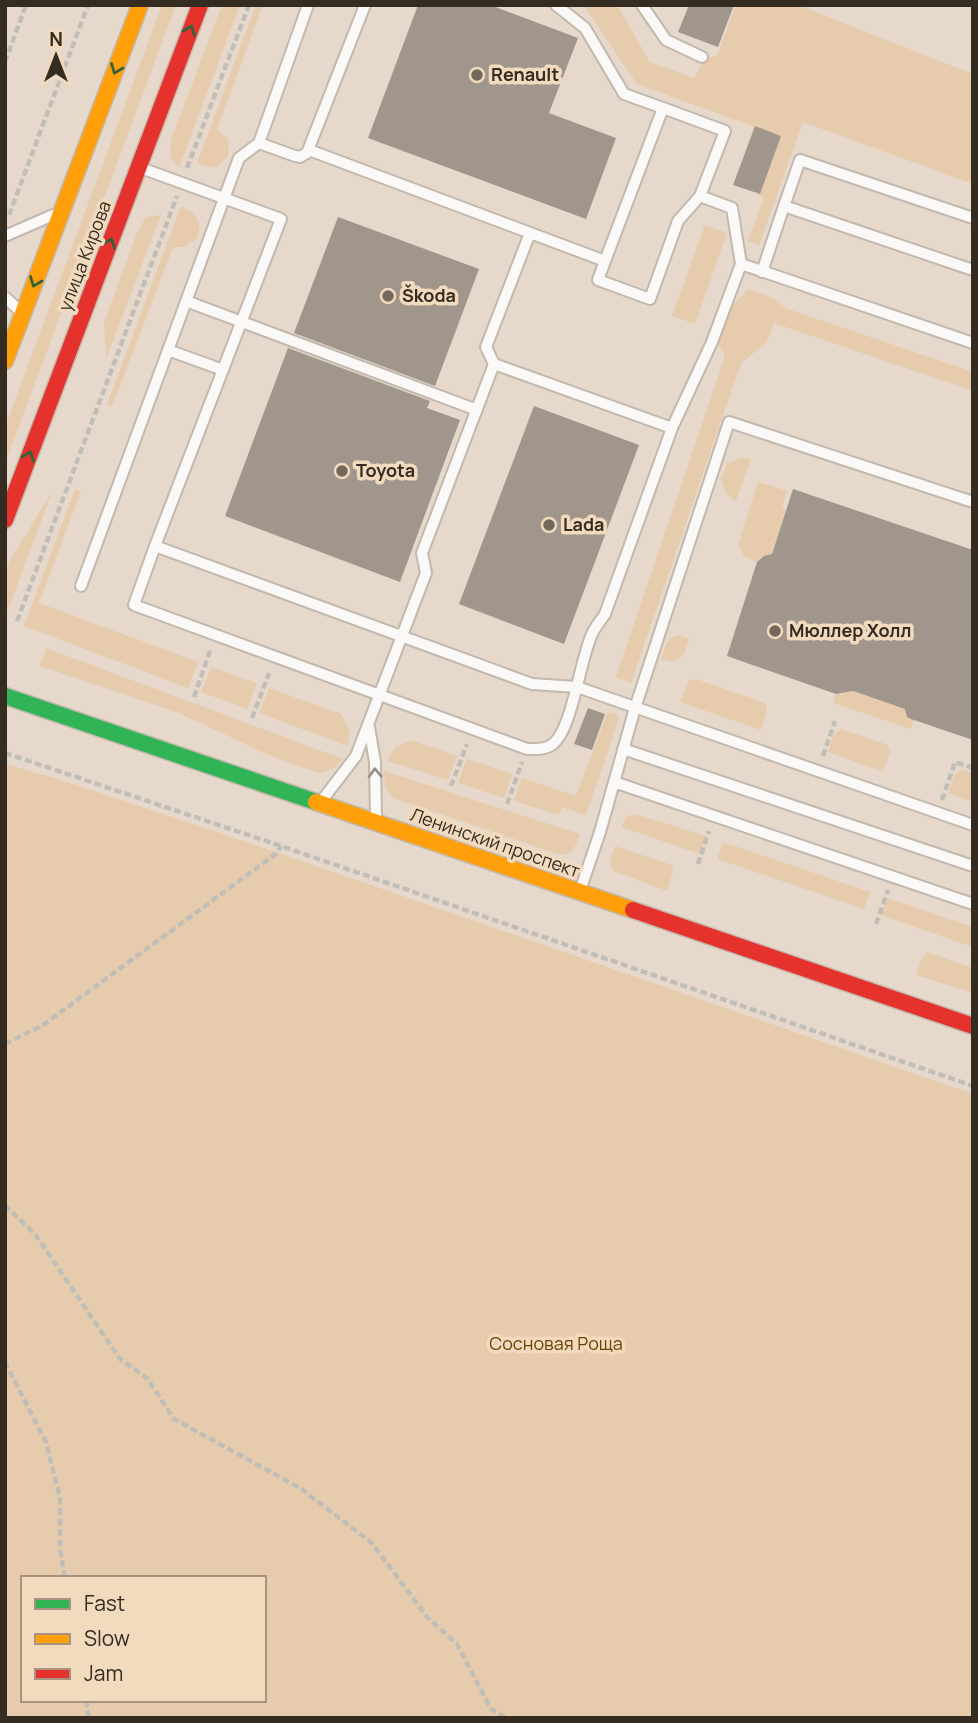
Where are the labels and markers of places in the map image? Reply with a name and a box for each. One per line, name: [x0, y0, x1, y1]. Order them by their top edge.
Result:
place label: Renault: [491, 62, 559, 86]
marker: Renault: [469, 67, 485, 83]
place label: Škoda: [402, 283, 456, 307]
marker: Škoda: [380, 288, 396, 304]
place label: Toyota: [356, 458, 415, 482]
marker: Toyota: [334, 463, 350, 479]
place label: Lada: [563, 512, 604, 536]
marker: Lada: [541, 517, 557, 533]
place label: Мюллер Холл: [789, 618, 911, 642]
marker: Мюллер Холл: [767, 623, 783, 639]

